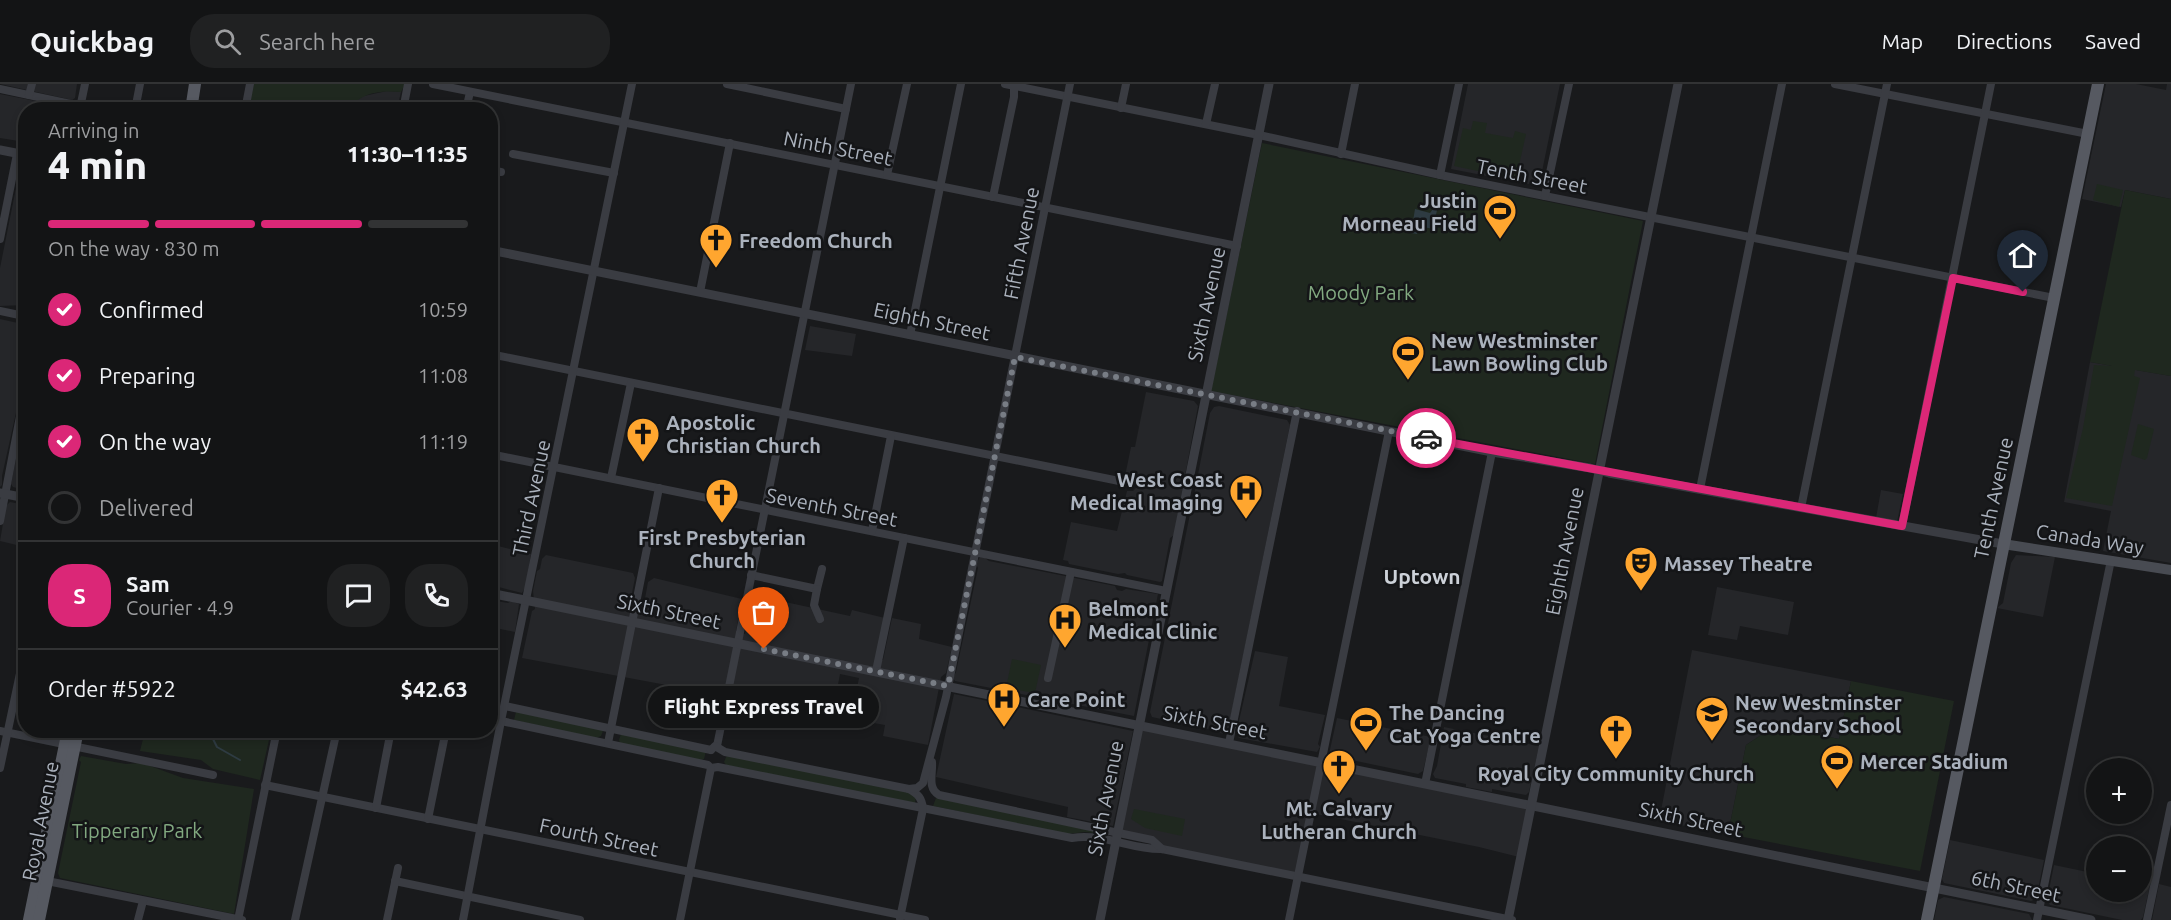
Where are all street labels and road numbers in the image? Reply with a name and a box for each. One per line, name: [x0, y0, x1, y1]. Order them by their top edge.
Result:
street label: Ninth Street: [782, 126, 894, 170]
street label: Tenth Street: [1475, 154, 1589, 198]
street label: Fifth Avenue: [999, 185, 1043, 301]
street label: Sixth Avenue: [1183, 245, 1229, 363]
street label: Eighth Street: [872, 297, 993, 345]
street label: Tenth Avenue: [1969, 435, 2017, 561]
street label: Third Avenue: [507, 438, 555, 558]
street label: Seventh Street: [764, 483, 900, 531]
street label: Eighth Avenue: [1540, 485, 1588, 617]
street label: Canada Way: [2034, 519, 2146, 559]
street label: Sixth Street: [615, 589, 723, 633]
street label: Sixth Street: [1161, 701, 1269, 743]
street label: Sixth Avenue: [1083, 739, 1127, 857]
street label: Royal Avenue: [17, 759, 63, 883]
street label: Sixth Street: [1637, 797, 1745, 841]
street label: Fourth Street: [537, 813, 661, 861]
street label: 6th Street: [1969, 865, 2063, 907]

